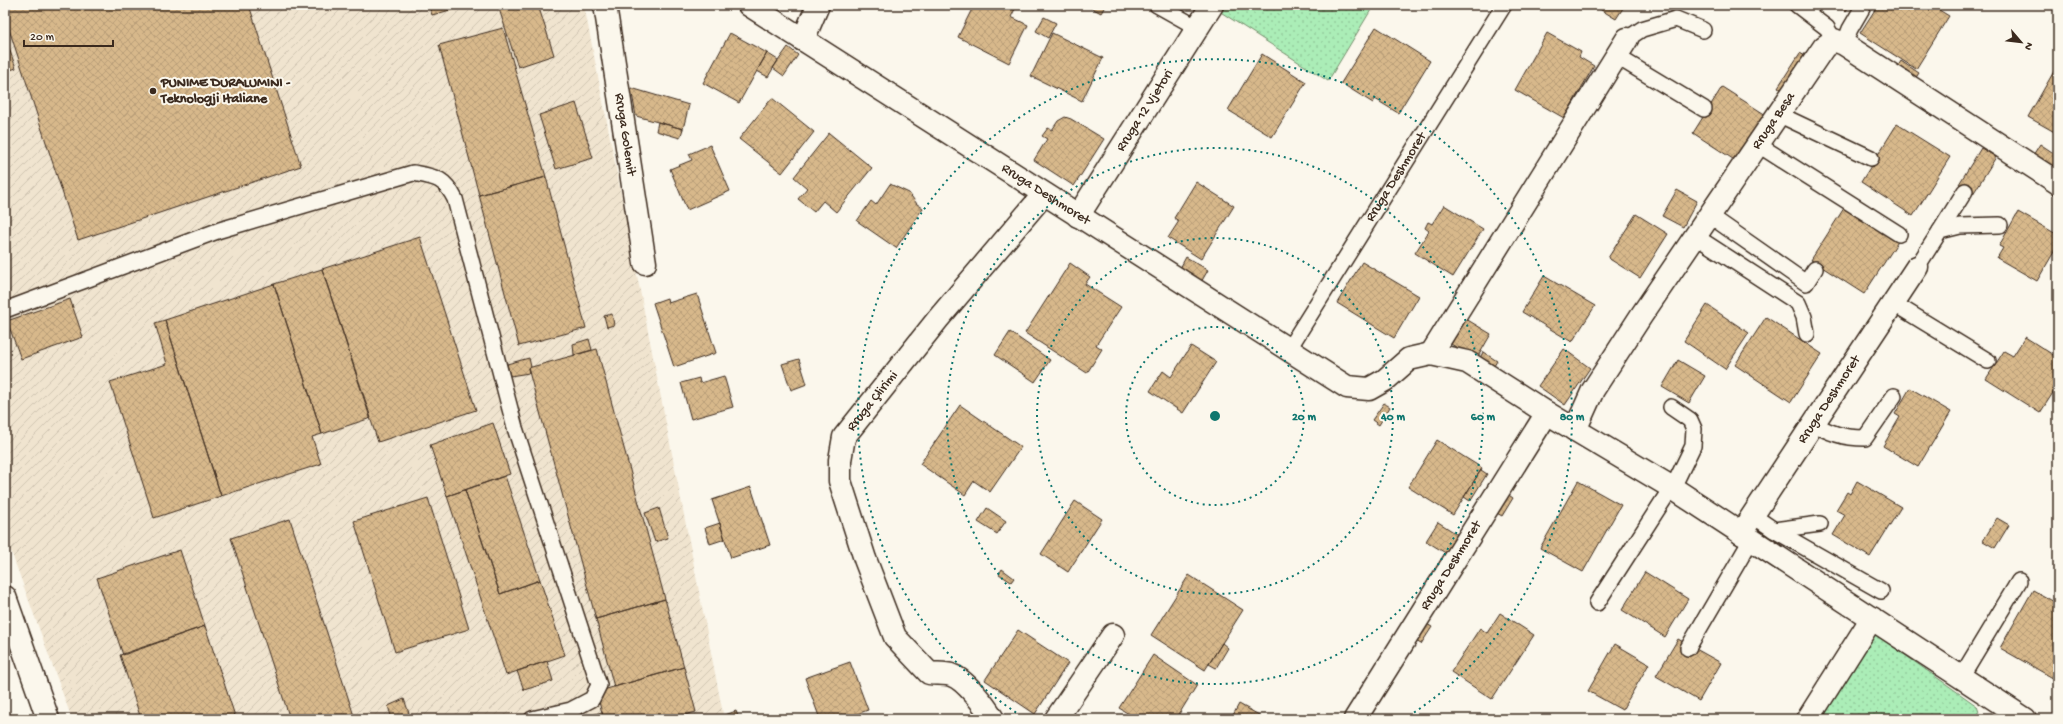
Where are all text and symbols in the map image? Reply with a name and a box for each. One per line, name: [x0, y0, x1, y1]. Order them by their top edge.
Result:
scale bar: [24, 22, 113, 48]
north arrow: [2001, 22, 2041, 62]
text: 20 m: [30, 31, 55, 45]
text: N: [2021, 40, 2035, 52]
street label: Rruga 12 Vjetori: [1113, 66, 1177, 155]
place label: PUNIME DURALUMINI - Teknologji Italiane: [160, 75, 291, 108]
marker: PUNIME DURALUMINI - Teknologji Italiane: [148, 86, 158, 96]
street label: Rruga Besa: [1748, 88, 1800, 153]
street label: Rruga Golemit: [610, 92, 640, 178]
street label: Rruga Deshmoret: [1362, 128, 1431, 225]
street label: Rruga Deshmoret: [998, 160, 1094, 230]
street label: Rruga Deshmoret: [1794, 351, 1865, 447]
street label: Rruga Çlirimi: [843, 367, 902, 435]
centre of rings: [1208, 409, 1222, 423]
text: 20 m: [1292, 411, 1317, 425]
text: 40 m: [1380, 411, 1405, 425]
text: 60 m: [1471, 411, 1496, 425]
text: 80 m: [1560, 411, 1585, 425]
street label: Rruga Deshmoret: [1417, 517, 1486, 613]

